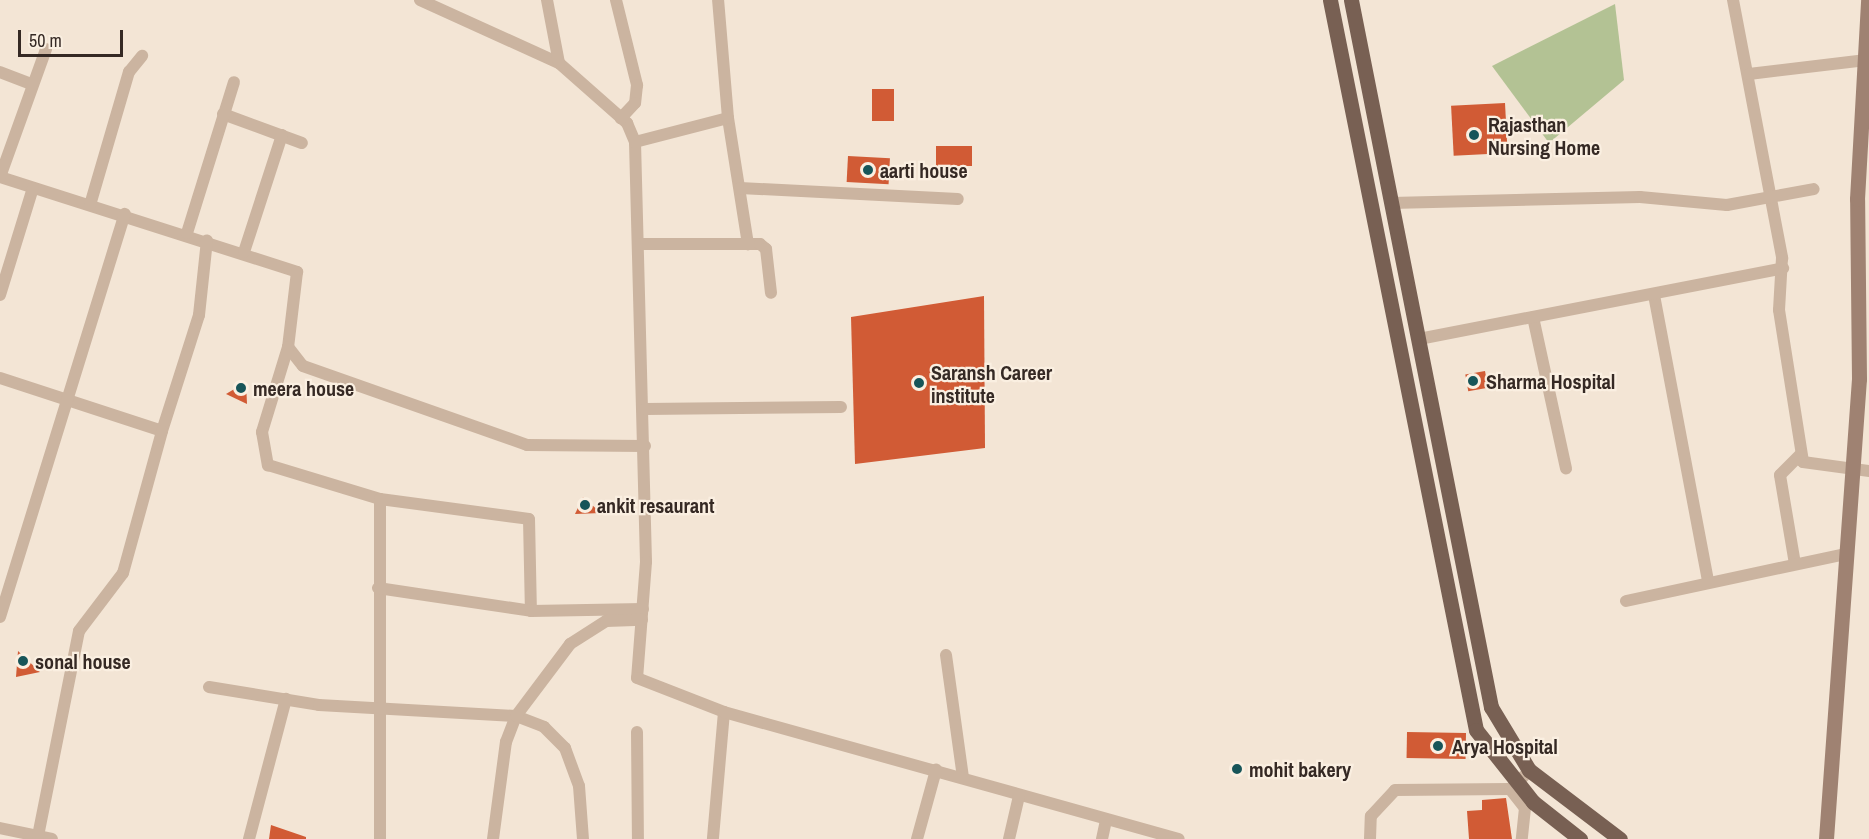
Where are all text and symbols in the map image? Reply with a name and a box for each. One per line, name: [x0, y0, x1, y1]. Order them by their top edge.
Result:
scale bar: [21, 18, 126, 56]
text: 50 m: [29, 28, 62, 53]
place label: Rajasthan Nursing Home: [1488, 112, 1600, 159]
marker: Rajasthan Nursing Home: [1465, 126, 1483, 144]
place label: aarti house: [880, 158, 967, 182]
marker: aarti house: [861, 163, 875, 177]
place label: Saransh Career institute: [931, 360, 1052, 407]
place label: Sharma Hospital: [1486, 369, 1615, 393]
marker: Sharma Hospital: [1464, 372, 1482, 390]
place label: meera house: [253, 376, 354, 400]
marker: Saransh Career institute: [912, 376, 926, 390]
marker: meera house: [234, 381, 248, 395]
place label: ankit resaurant: [597, 493, 715, 517]
marker: ankit resaurant: [578, 498, 592, 512]
place label: sonal house: [35, 649, 131, 673]
marker: sonal house: [16, 654, 30, 668]
place label: Arya Hospital: [1452, 734, 1558, 758]
marker: Arya Hospital: [1429, 737, 1447, 755]
place label: mohit bakery: [1249, 757, 1351, 781]
marker: mohit bakery: [1230, 762, 1244, 776]

